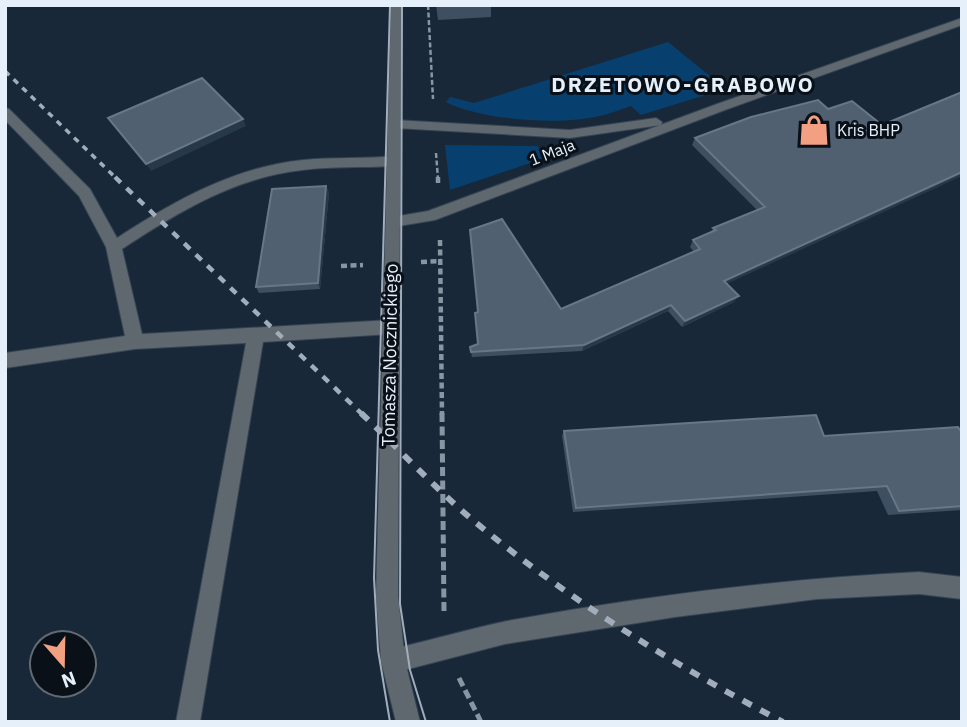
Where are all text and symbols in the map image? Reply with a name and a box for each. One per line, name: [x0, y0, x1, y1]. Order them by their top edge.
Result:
district label: DRZETOWO-GRABOWO: [551, 70, 815, 98]
shop icon: Kris BHP: [797, 113, 831, 147]
place label: Kris BHP: [837, 120, 900, 140]
street label: 1 Maja: [526, 134, 578, 170]
street label: Tomasza Nocznickiego: [376, 263, 403, 447]
north arrow: [28, 629, 98, 699]
text: N: [58, 666, 79, 694]

